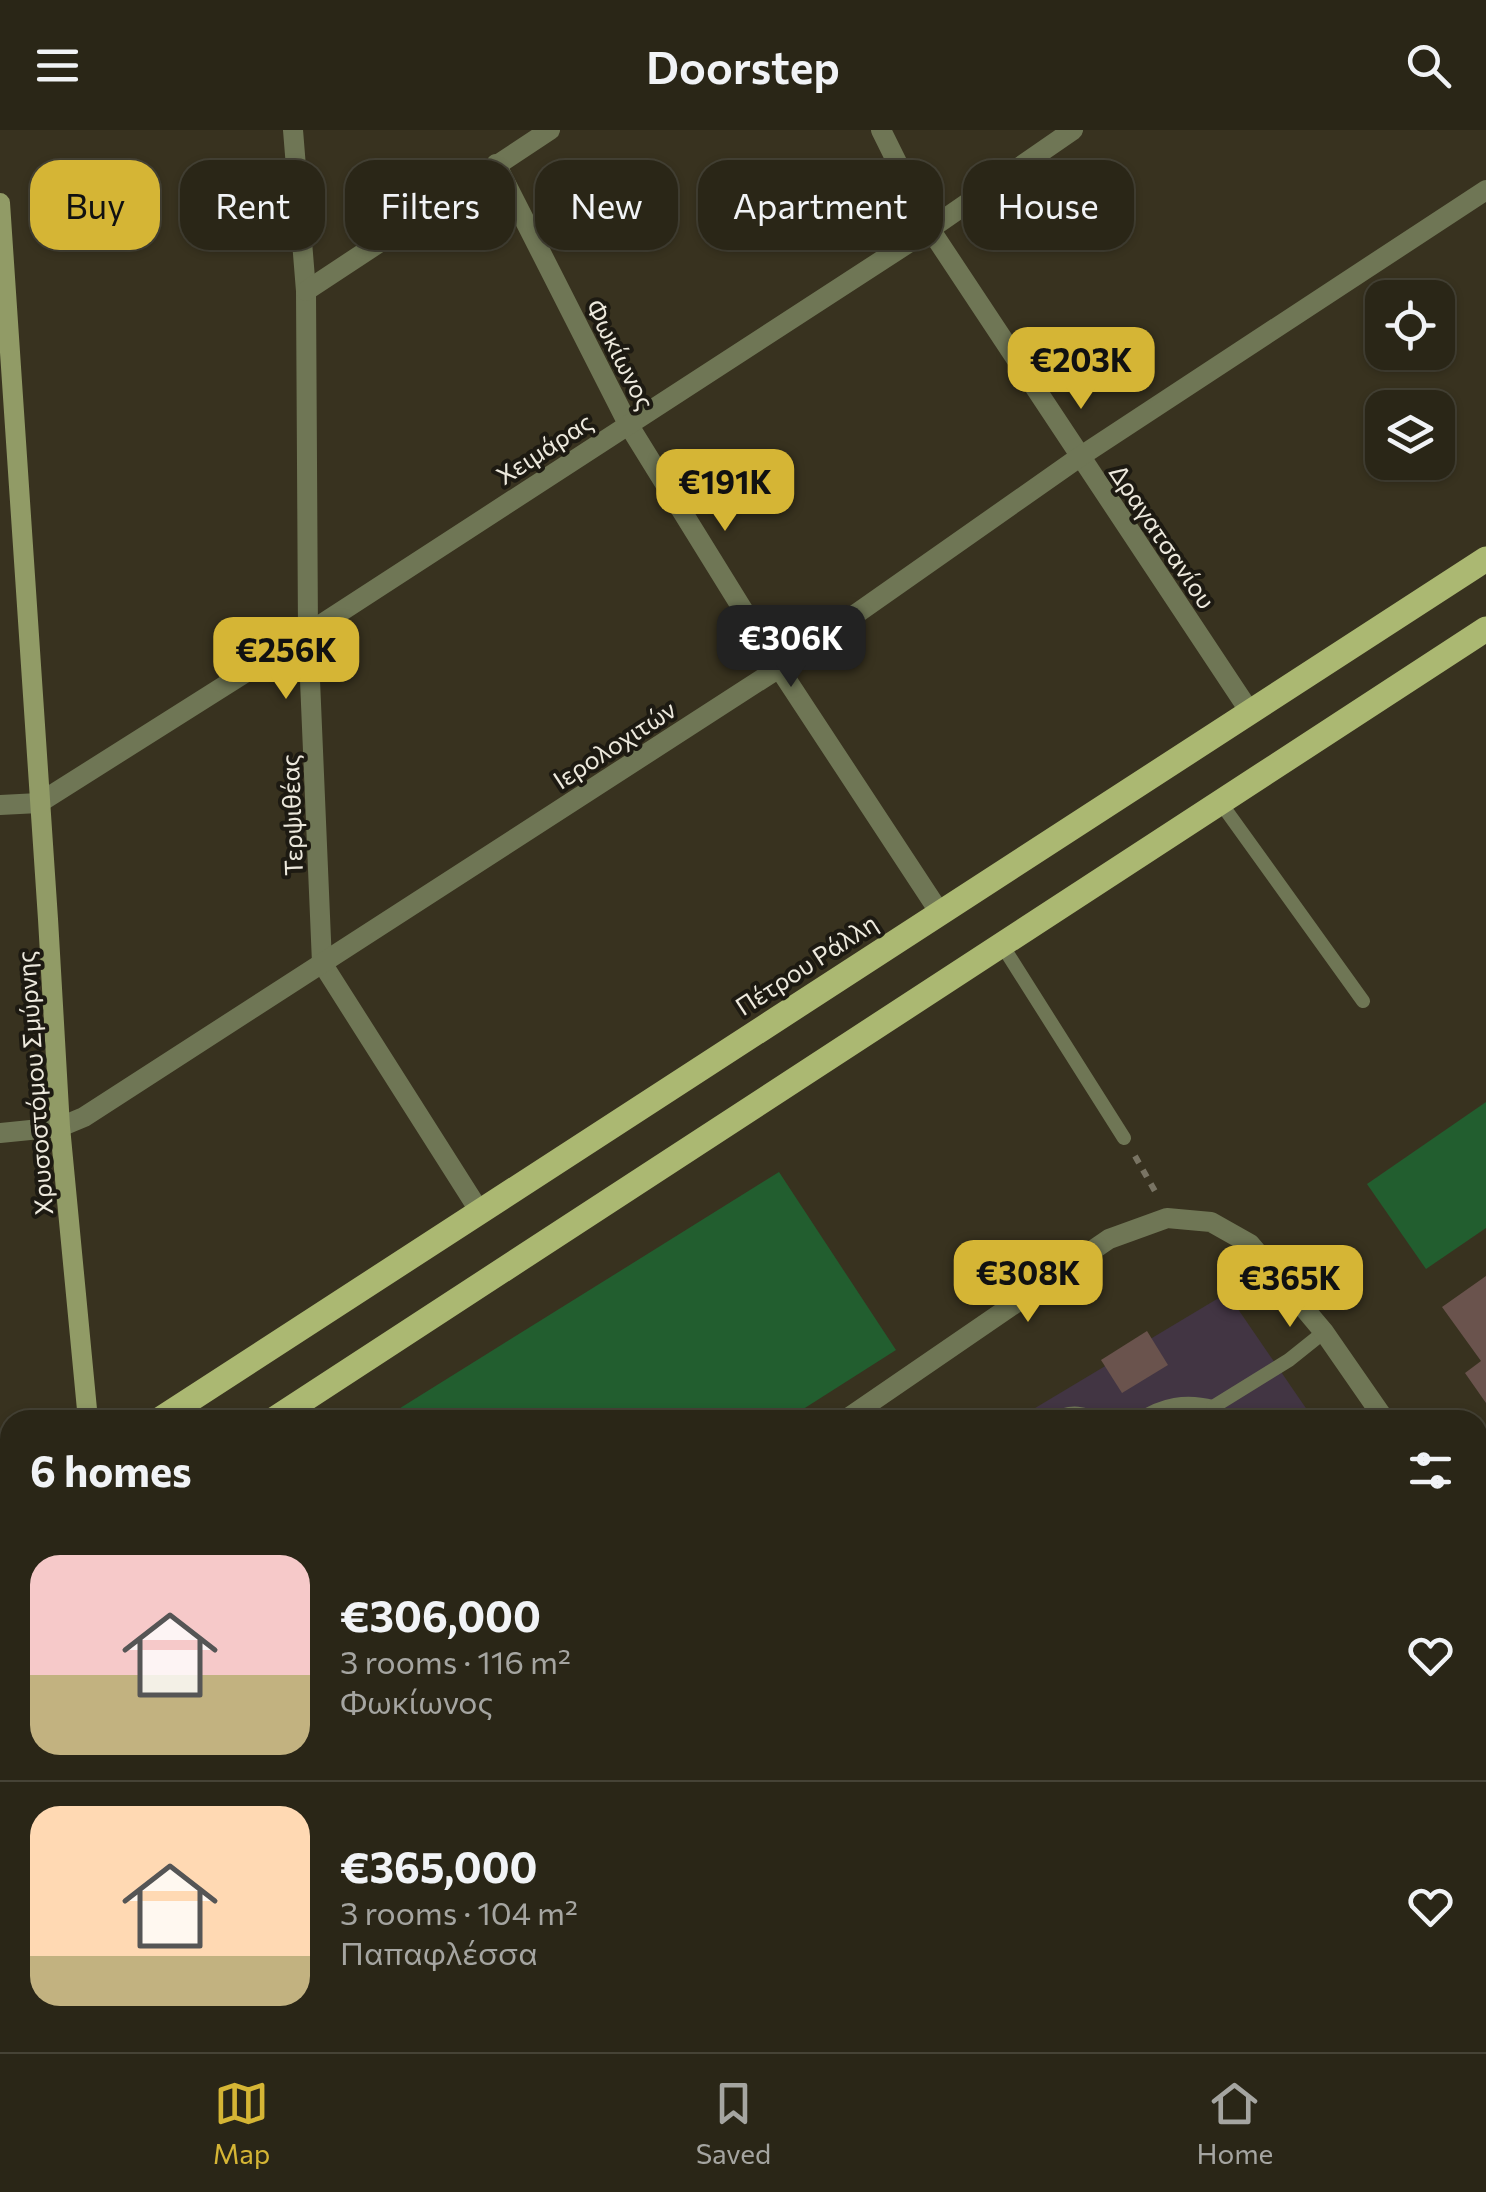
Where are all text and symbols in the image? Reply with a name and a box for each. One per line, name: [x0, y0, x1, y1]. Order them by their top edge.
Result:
icon: menu: [30, 38, 85, 93]
text: Doorstep: [646, 38, 840, 93]
icon: search: [1401, 38, 1456, 93]
chip: Buy: [30, 160, 160, 250]
chip: Rent: [180, 160, 325, 250]
chip: Filters: [345, 160, 515, 250]
chip: New: [535, 160, 678, 250]
chip: Apartment: [698, 160, 943, 250]
chip: House: [963, 160, 1134, 250]
map controls: [1365, 280, 1455, 480]
button: locate: [1365, 280, 1455, 370]
street label: Φωκίωνος: [580, 294, 662, 414]
pin: €203K: [1011, 327, 1151, 412]
text: €203K: [1030, 339, 1132, 379]
button: layers: [1365, 390, 1455, 480]
street label: Χειμάρας: [490, 406, 598, 490]
pin: €191K: [655, 449, 795, 534]
street label: Δραγατσανίου: [1104, 458, 1222, 614]
text: €191K: [678, 461, 772, 501]
pin: €306K: [721, 605, 861, 690]
pin: €256K: [216, 617, 356, 702]
text: €306K: [739, 617, 843, 657]
text: €256K: [235, 629, 337, 669]
street label: Ιερολοχιτών: [547, 693, 681, 795]
street label: Τερψιθέας: [274, 754, 308, 876]
street label: Πέτρου Ράλλη: [729, 907, 883, 1021]
street label: Χρυσοστόμου Σμύρνης: [10, 950, 58, 1216]
pin: €308K: [958, 1240, 1098, 1325]
pin: €365K: [1220, 1245, 1360, 1330]
text: €308K: [976, 1252, 1080, 1292]
text: €365K: [1239, 1257, 1341, 1297]
icon: filters: [1403, 1443, 1458, 1498]
text: 6 homes: [30, 1444, 192, 1496]
text: €306,000: [340, 1589, 541, 1641]
icon: home: [110, 1595, 230, 1715]
icon: heart: [1403, 1628, 1458, 1683]
text: 3 rooms · 116 m²: [340, 1641, 571, 1681]
text: Φωκίωνος: [340, 1681, 493, 1721]
text: €365,000: [340, 1840, 538, 1892]
icon: home: [110, 1846, 230, 1966]
icon: heart: [1403, 1879, 1458, 1934]
text: 3 rooms · 104 m²: [340, 1892, 578, 1932]
text: Παπαφλέσσα: [340, 1932, 538, 1972]
tab: Map: [213, 2076, 270, 2170]
tab: Saved: [696, 2076, 771, 2170]
tab: Home: [1196, 2076, 1273, 2170]

